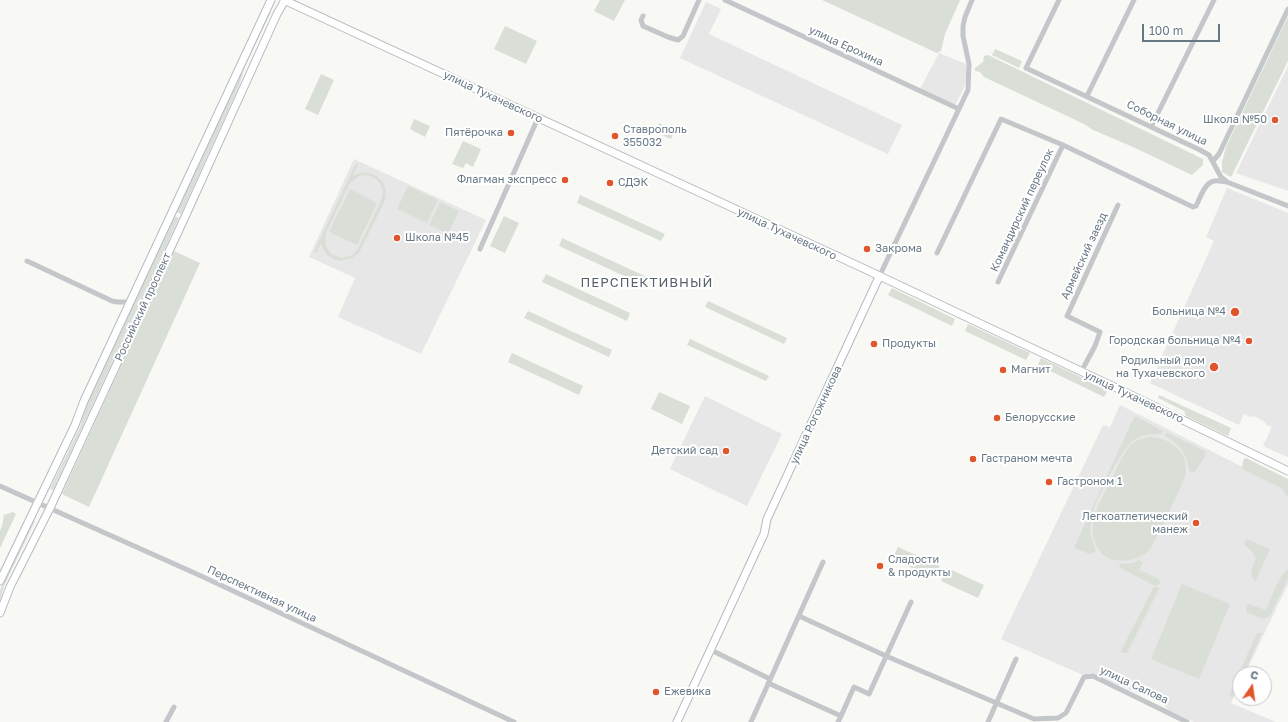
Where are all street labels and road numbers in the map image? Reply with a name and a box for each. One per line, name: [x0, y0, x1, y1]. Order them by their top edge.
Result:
street label: улица Ерохина: [807, 23, 885, 69]
street label: улица Тухачевского: [441, 68, 545, 126]
street label: Соборная улица: [1124, 98, 1210, 148]
street label: Командирский переулок: [988, 146, 1056, 274]
street label: улица Тухачевского: [735, 205, 839, 263]
street label: Армейский заезд: [1058, 210, 1110, 302]
street label: Российский проспект: [112, 251, 174, 363]
street label: улица Рогожникова: [787, 364, 845, 466]
street label: улица Тухачевского: [1082, 368, 1186, 426]
street label: Перспективная улица: [205, 563, 319, 625]
street label: улица Салова: [1098, 663, 1170, 707]

